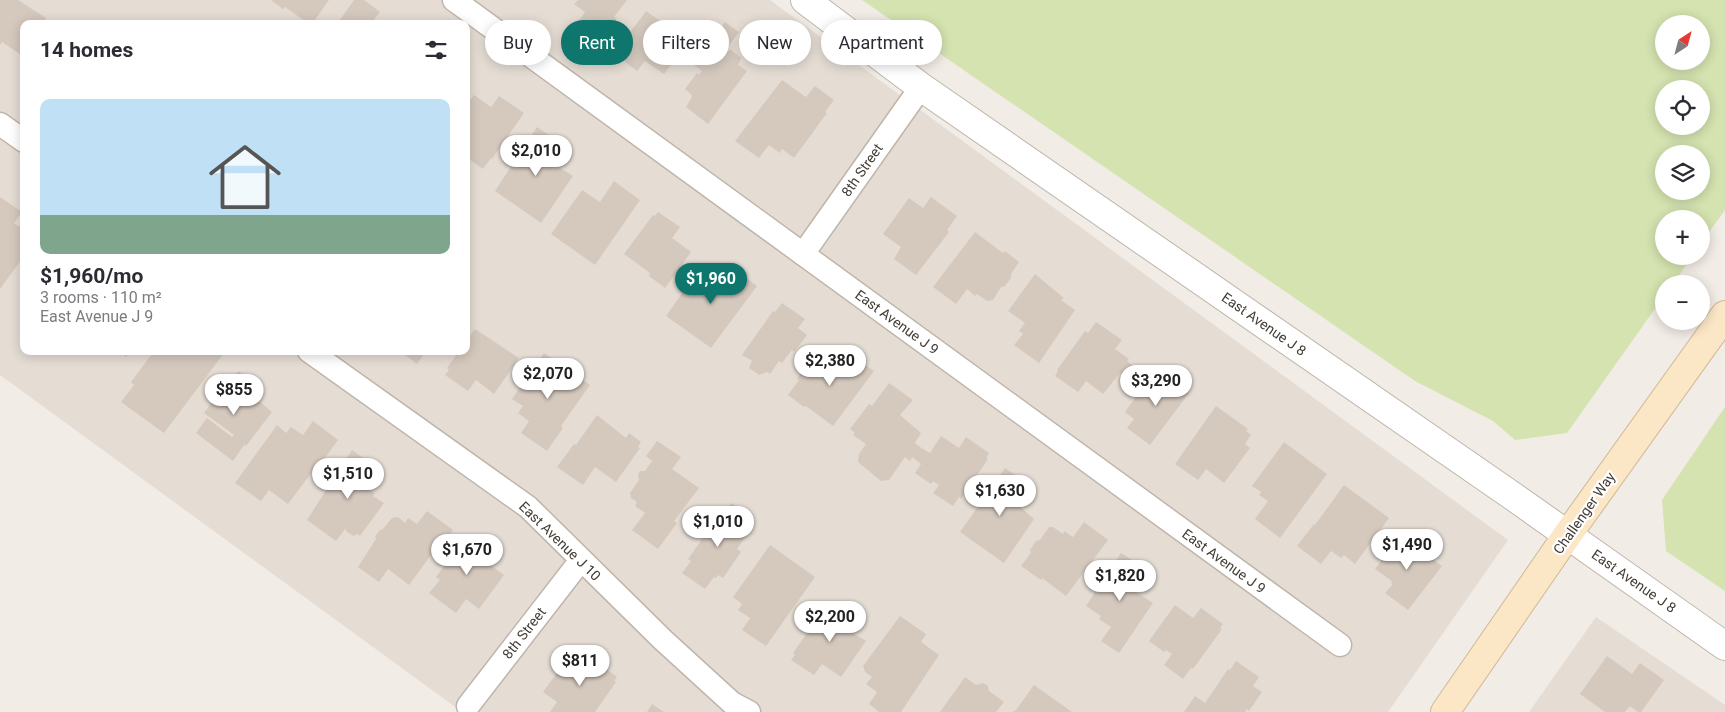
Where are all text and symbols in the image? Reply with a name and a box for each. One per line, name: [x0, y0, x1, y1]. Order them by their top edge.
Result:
north arrow: [1655, 15, 1710, 70]
map controls: [1655, 15, 1710, 330]
chip: Buy: [485, 20, 551, 65]
chip: Rent: [561, 20, 633, 65]
chip: Filters: [643, 20, 729, 65]
chip: New: [739, 20, 811, 65]
chip: Apartment: [821, 20, 942, 65]
icon: filters: [422, 36, 450, 64]
text: 14 homes: [40, 38, 133, 62]
button: locate: [1655, 80, 1710, 135]
icon: home: [200, 132, 290, 222]
pin: $2,010: [495, 134, 577, 177]
street label: 8th Street: [838, 140, 886, 199]
text: $2,010: [511, 141, 561, 160]
button: layers: [1655, 145, 1710, 200]
button: +: [1655, 210, 1710, 265]
pin: $1,960: [670, 262, 752, 305]
text: $1,960/mo: [40, 264, 143, 288]
text: $1,960: [686, 269, 736, 288]
button: −: [1655, 275, 1710, 330]
street label: East Avenue J 9: [852, 286, 942, 358]
text: 3 rooms · 110 m²: [40, 288, 162, 307]
street label: East Avenue J 8: [1219, 289, 1309, 359]
text: East Avenue J 9: [40, 307, 153, 326]
pin: $2,380: [789, 344, 871, 387]
text: $2,380: [805, 351, 855, 370]
pin: $2,070: [507, 358, 589, 400]
text: $2,070: [523, 364, 573, 383]
pin: $3,290: [1115, 364, 1197, 407]
text: $3,290: [1131, 371, 1181, 390]
pin: $855: [204, 374, 264, 416]
text: $855: [216, 380, 252, 399]
pin: $1,510: [307, 458, 389, 500]
text: $1,510: [323, 464, 373, 483]
street label: Challenger Way: [1550, 469, 1618, 557]
pin: $1,630: [959, 474, 1041, 517]
text: $1,630: [975, 481, 1025, 500]
street label: East Avenue J 10: [516, 498, 604, 584]
pin: $1,010: [677, 506, 759, 548]
text: $1,010: [693, 512, 743, 531]
street label: East Avenue J 9: [1179, 525, 1269, 597]
pin: $1,490: [1366, 528, 1448, 571]
pin: $1,670: [426, 534, 508, 576]
text: $1,490: [1382, 535, 1432, 554]
text: $1,670: [442, 540, 492, 559]
street label: East Avenue J 8: [1589, 546, 1679, 616]
pin: $1,820: [1079, 560, 1161, 602]
text: $1,820: [1095, 566, 1145, 585]
pin: $2,200: [789, 600, 871, 643]
street label: 8th Street: [499, 604, 549, 662]
text: $2,200: [805, 607, 855, 626]
pin: $811: [550, 644, 610, 687]
text: $811: [562, 651, 598, 670]

